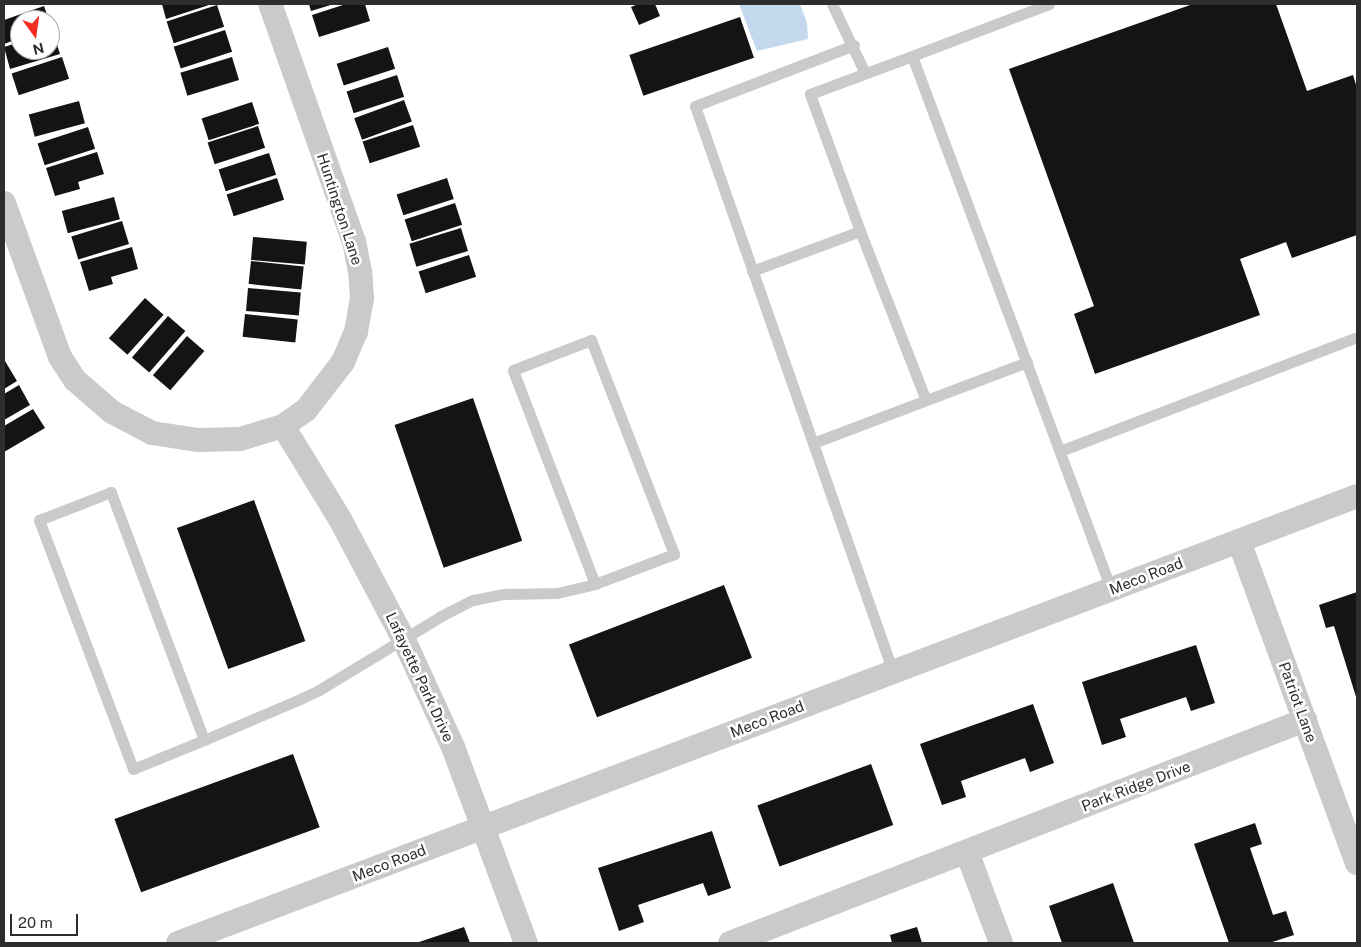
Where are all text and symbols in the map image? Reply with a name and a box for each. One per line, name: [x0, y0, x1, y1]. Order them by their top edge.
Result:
north arrow: [10, 10, 60, 60]
text: N: [31, 39, 46, 58]
street label: Huntington Lane: [313, 151, 367, 267]
street label: Meco Road: [1107, 554, 1185, 598]
street label: Lafayette Park Drive: [382, 609, 458, 745]
street label: Patriot Lane: [1275, 659, 1321, 745]
street label: Meco Road: [728, 697, 806, 741]
street label: Park Ridge Drive: [1079, 757, 1193, 815]
street label: Meco Road: [350, 841, 428, 885]
scale bar: [12, 904, 80, 936]
text: 20 m: [18, 914, 53, 931]

